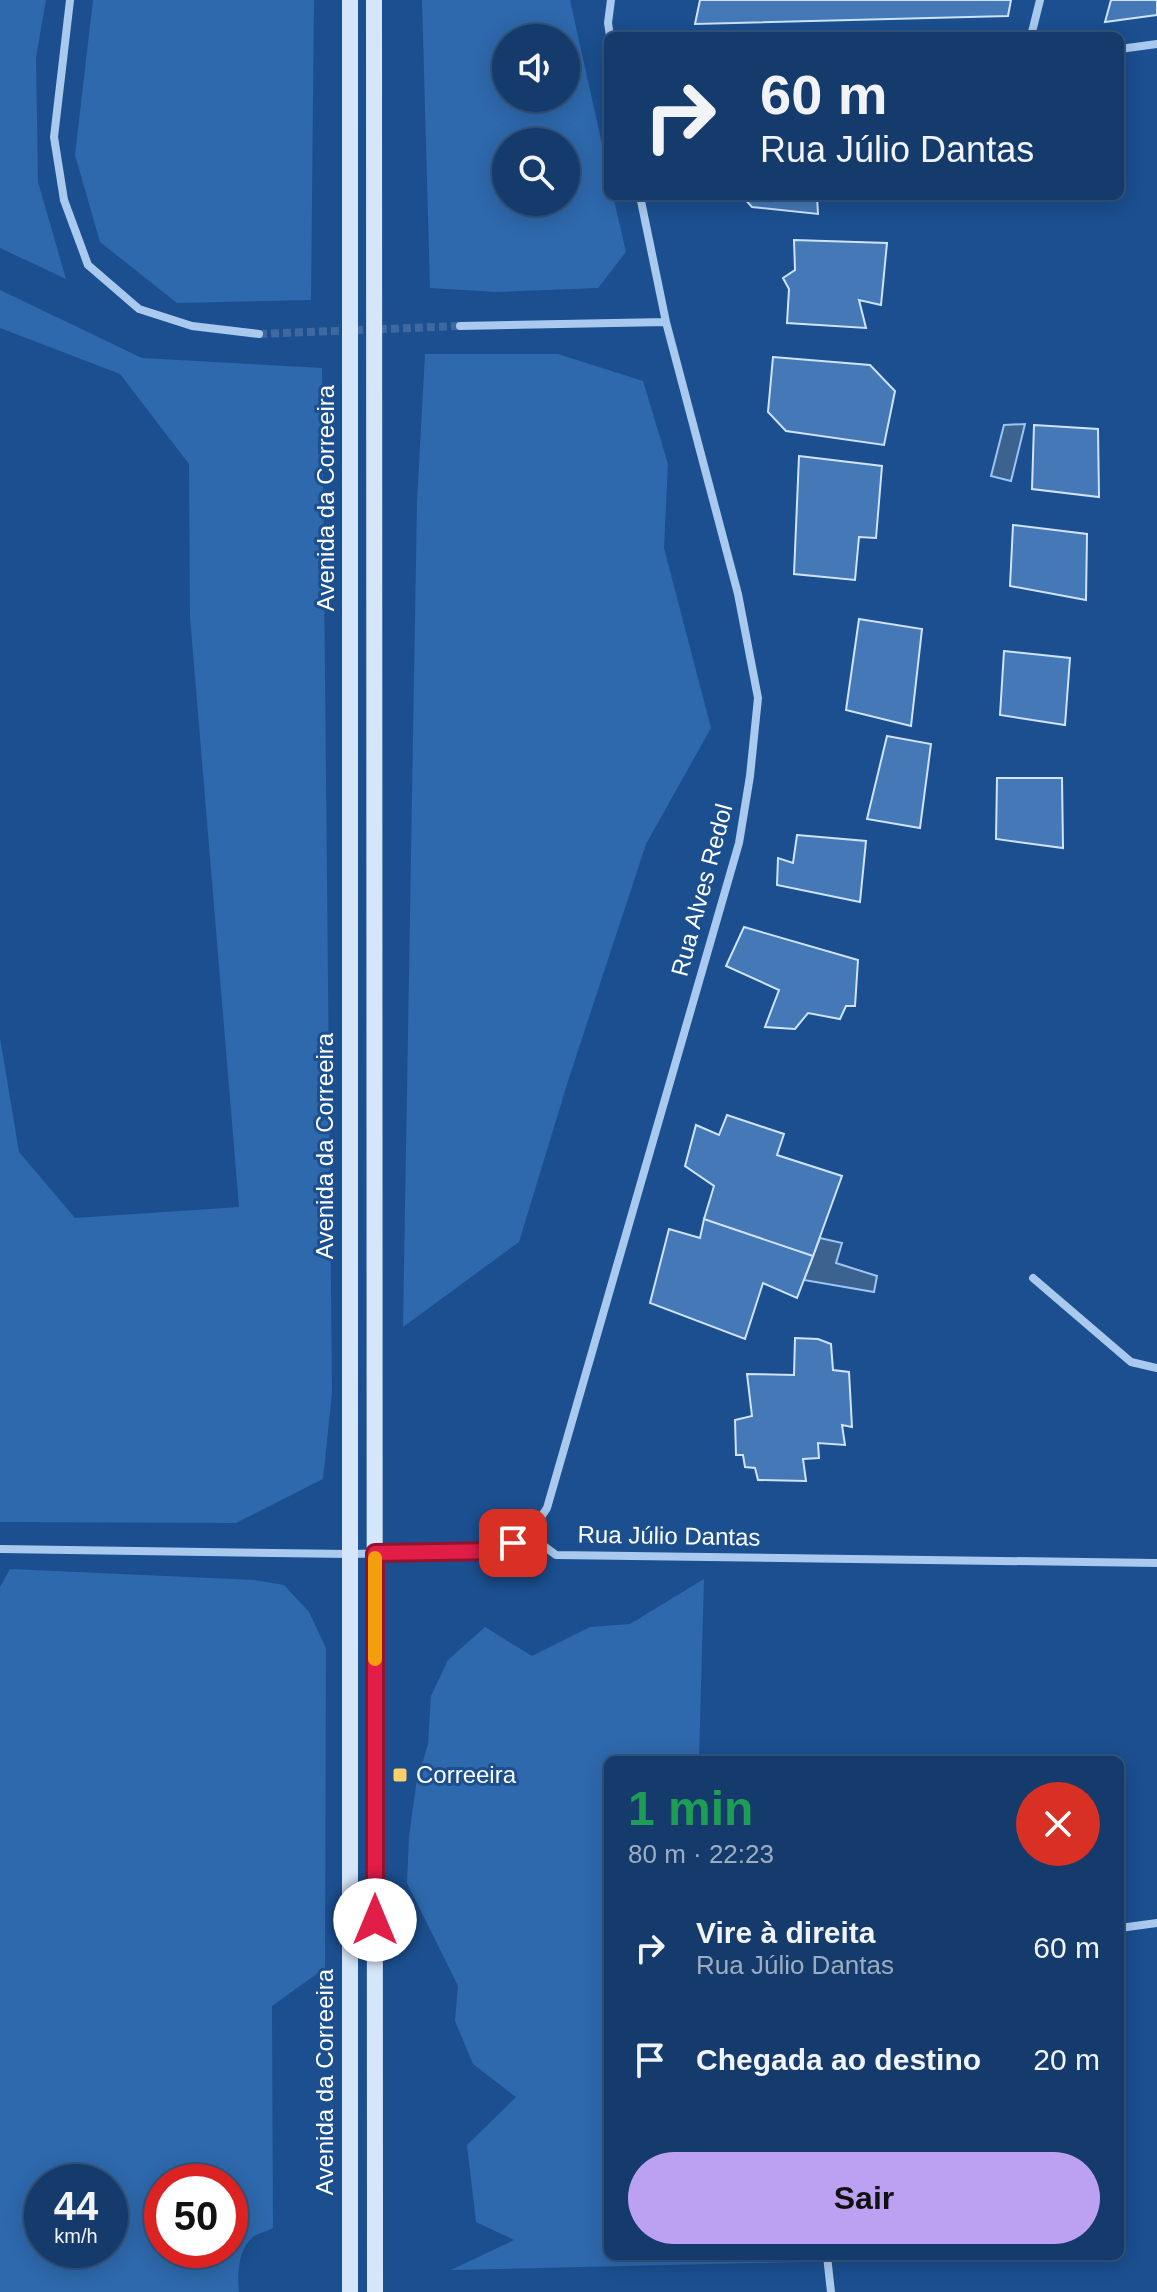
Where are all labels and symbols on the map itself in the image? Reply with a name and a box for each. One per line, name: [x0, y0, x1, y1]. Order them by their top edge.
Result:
street label: Avenida da Correeira: [312, 384, 339, 611]
street label: Rua Alves Redol: [666, 801, 738, 979]
street label: Avenida da Correeira: [311, 1032, 338, 1259]
pin: [479, 1509, 547, 1577]
street label: Rua Júlio Dantas: [577, 1520, 761, 1551]
place label: Correeira: [416, 1761, 517, 1788]
marker: Correeira: [391, 1766, 409, 1784]
position arrow: [333, 1878, 417, 1962]
street label: Avenida da Correeira: [311, 1968, 338, 2195]
speed limit sign: 50: [144, 2164, 248, 2268]

